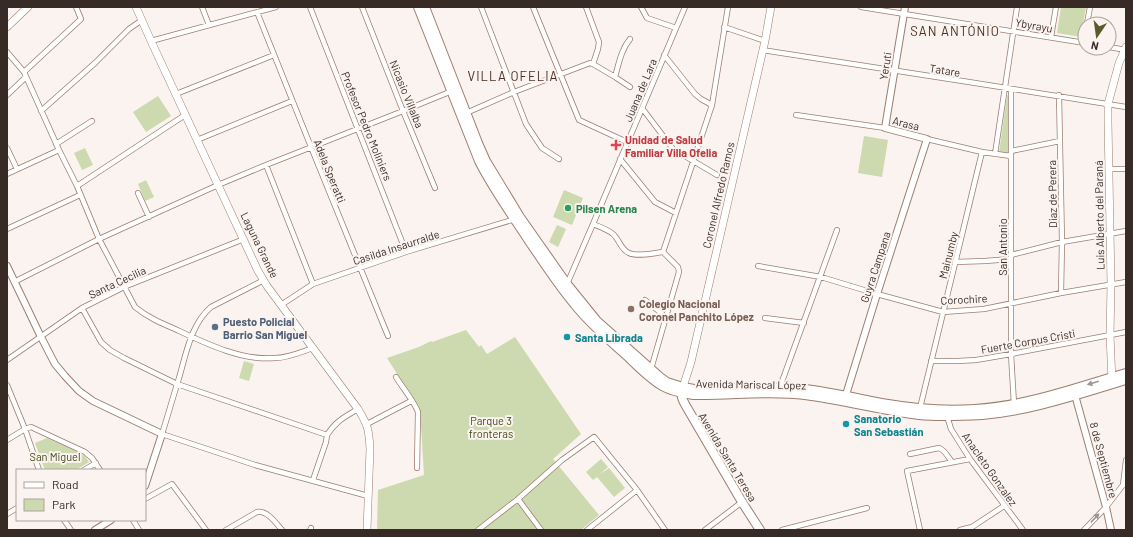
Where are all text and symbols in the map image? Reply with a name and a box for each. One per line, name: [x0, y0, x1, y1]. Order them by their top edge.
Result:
street label: Ybyrayu: [1014, 15, 1054, 35]
north arrow: [1077, 16, 1117, 56]
district label: SAN ANTÓNIO: [910, 23, 1000, 39]
text: N: [1090, 39, 1100, 53]
street label: Yeruti: [876, 51, 894, 81]
street label: Juana de Lara: [621, 57, 659, 123]
street label: Nicasio Villalba: [387, 58, 427, 130]
street label: Tatare: [929, 61, 962, 79]
district label: VILLA OFELIA: [468, 68, 558, 84]
street label: Profesor Pedro Moliniers: [339, 70, 395, 182]
street label: Arasa: [891, 113, 921, 133]
place label: Unidad de Salud Familiar Villa Ofelia: [625, 133, 717, 159]
street label: Adela Speratti: [311, 137, 349, 205]
marker: Unidad de Salud Familiar Villa Ofelia: [610, 139, 622, 151]
street label: Coronel Alfredo Ramos: [699, 141, 737, 249]
street label: Diaz de Perera: [1045, 160, 1059, 228]
street label: Luis Alberto del Paraná: [1092, 160, 1106, 270]
place label: Pilsen Arena: [576, 202, 637, 215]
marker: Pilsen Arena: [563, 203, 573, 213]
street label: Laguna Grande: [238, 210, 282, 280]
street label: San Antonio: [996, 218, 1009, 276]
street label: Casilda Insaurralde: [351, 227, 441, 267]
street label: Guyra Campana: [857, 230, 893, 304]
street label: Mainumby: [936, 230, 960, 280]
street label: Santa Cecilia: [86, 263, 148, 301]
street label: Corochire: [940, 291, 988, 307]
place label: Colegio Nacional Coronel Panchito López: [639, 297, 754, 323]
marker: Colegio Nacional Coronel Panchito López: [626, 304, 636, 314]
place label: Puesto Policial Barrio San Miguel: [223, 315, 307, 341]
marker: Puesto Policial Barrio San Miguel: [210, 322, 220, 332]
street label: Fuerte Corpus Cristi: [980, 326, 1076, 356]
place label: Santa Librada: [575, 331, 643, 344]
marker: Santa Librada: [562, 332, 572, 342]
street label: Avenida Mariscal López: [696, 377, 806, 391]
one-way arrow: [1087, 380, 1099, 386]
street label: Avenida Santa Teresa: [696, 410, 760, 504]
place label: Sanatorio San Sebastián: [854, 412, 923, 438]
park label: Parque 3 fronteras: [469, 414, 513, 440]
marker: Sanatorio San Sebastián: [841, 419, 851, 429]
street label: 8 de Septiembre: [1088, 421, 1120, 499]
street label: Anacleto Gonzalez: [960, 430, 1020, 508]
park label: San Miguel: [30, 450, 81, 463]
legend: [16, 469, 146, 521]
text: Road: [52, 477, 79, 491]
text: Park: [52, 497, 76, 511]
one-way arrow: [1091, 513, 1100, 523]

